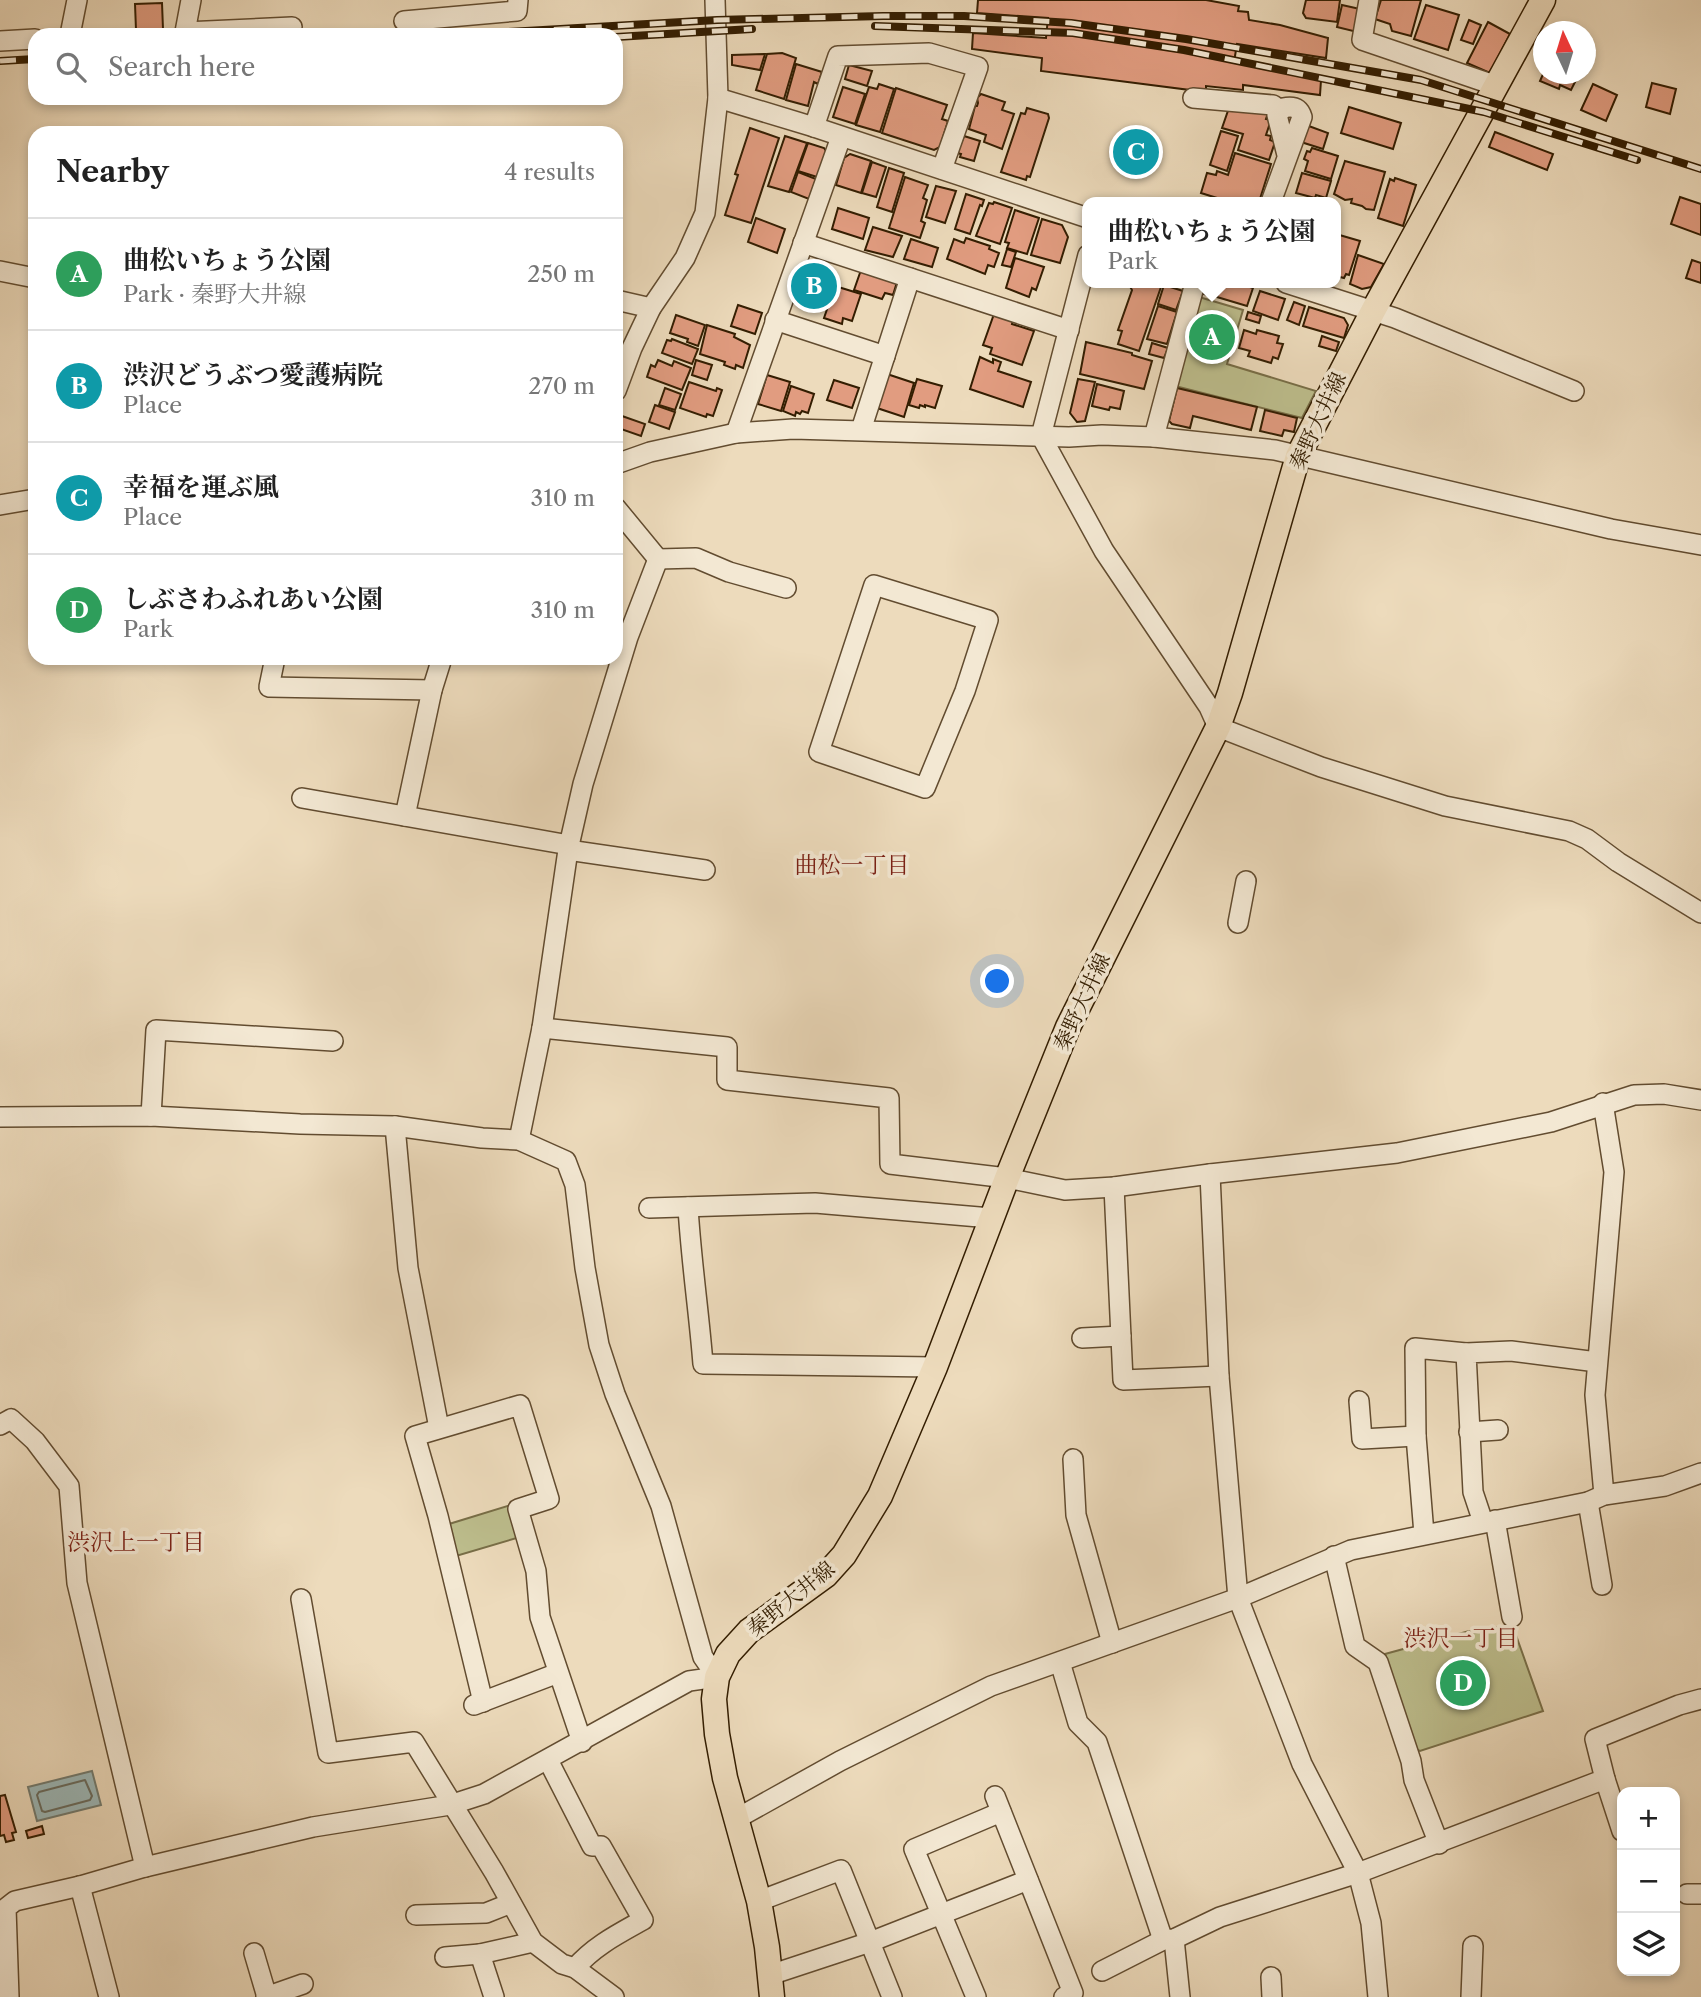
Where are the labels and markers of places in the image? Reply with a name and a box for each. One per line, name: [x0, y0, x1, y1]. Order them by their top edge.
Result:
pin: C: [1113, 126, 1159, 178]
pin: B: [791, 260, 837, 312]
pin: A: [1189, 311, 1235, 363]
pin: D: [1440, 1657, 1486, 1709]

